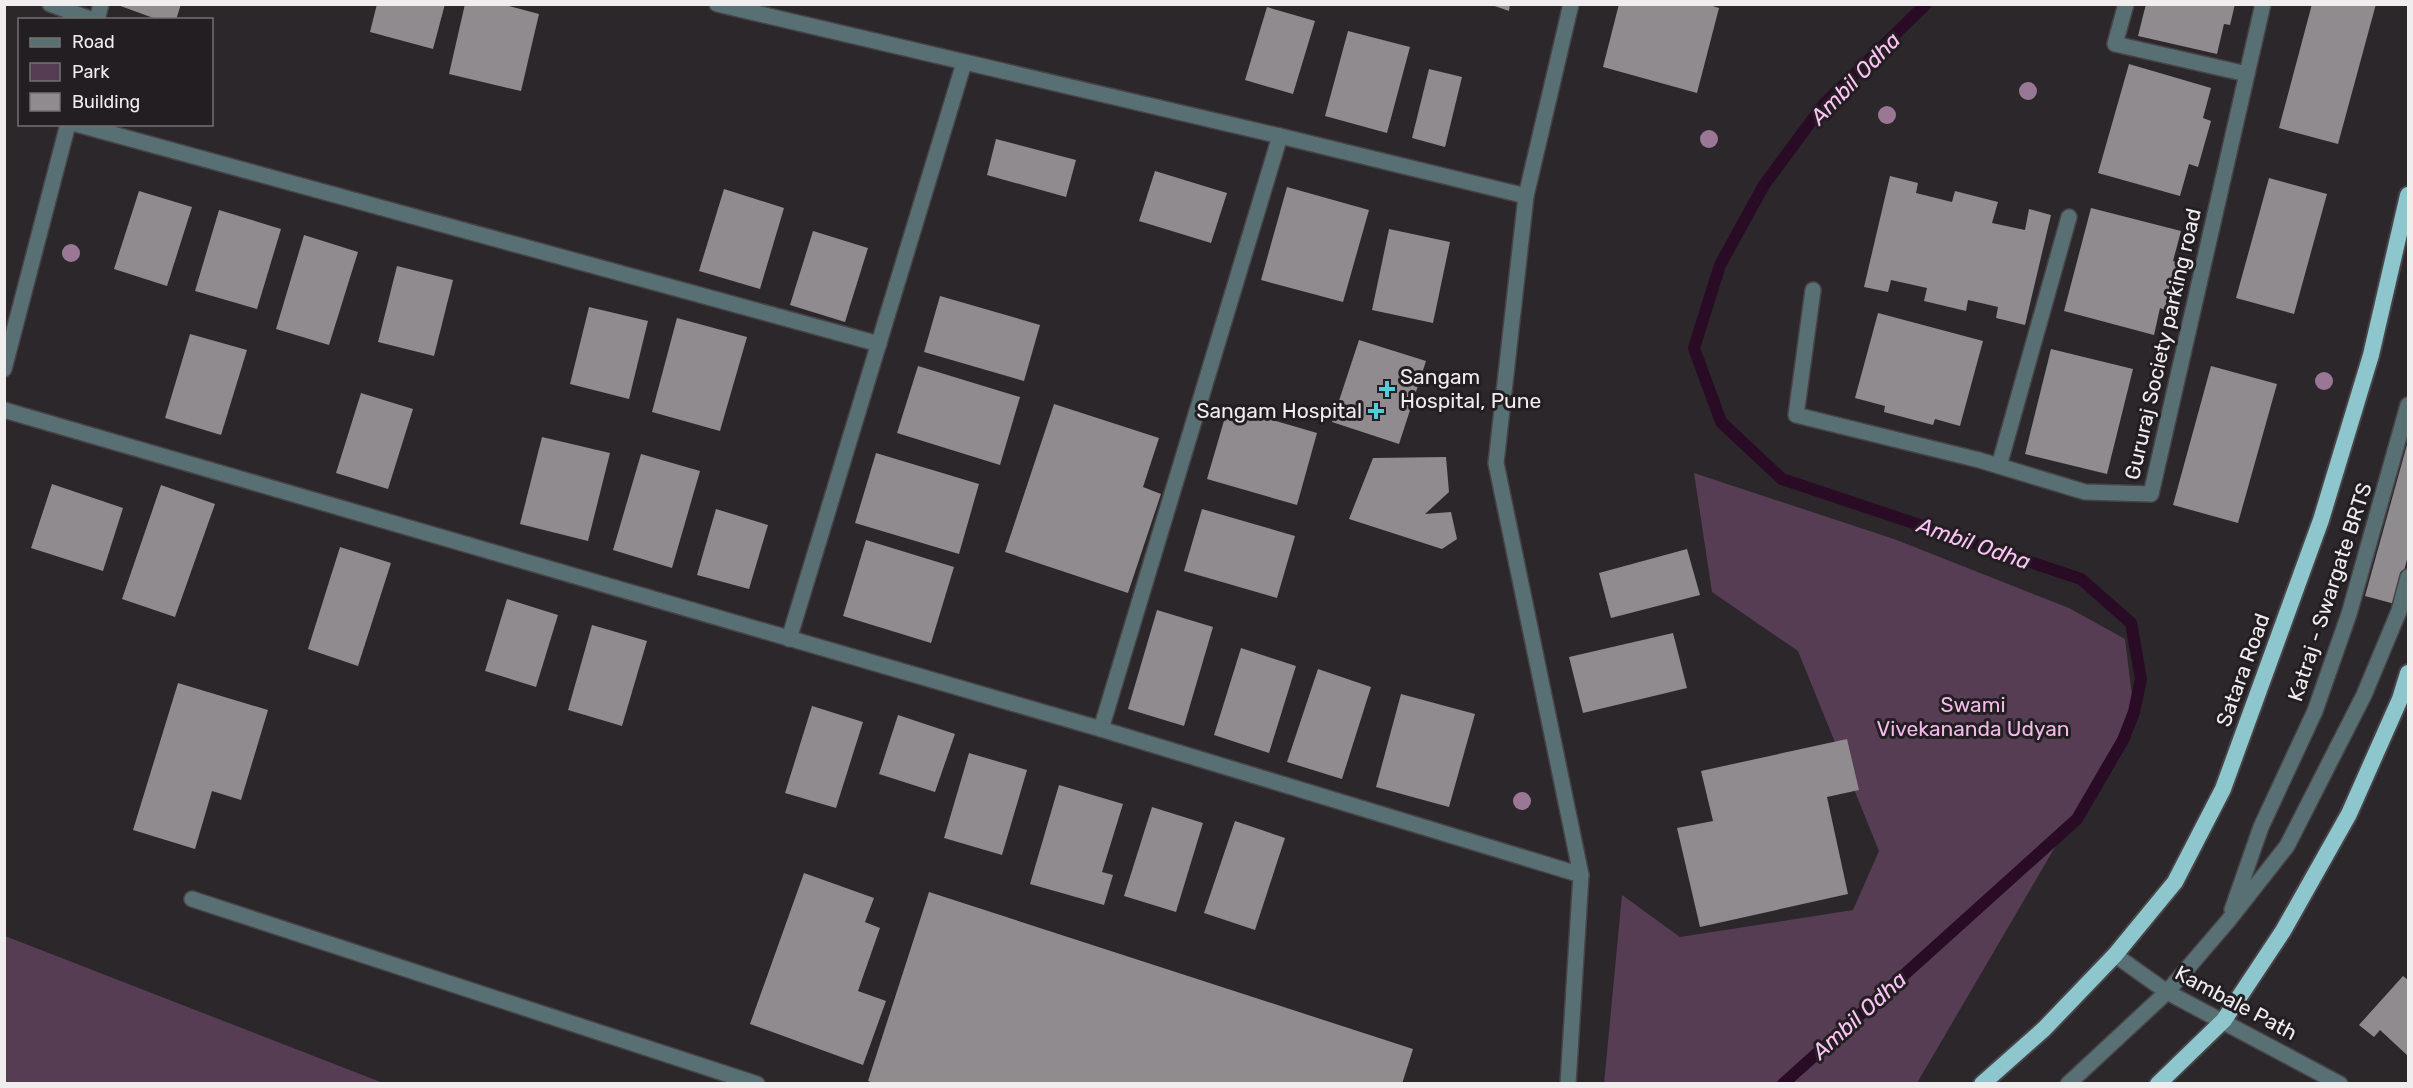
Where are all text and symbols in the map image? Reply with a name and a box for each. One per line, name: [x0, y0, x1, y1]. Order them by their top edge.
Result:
legend: [18, 18, 213, 126]
water label: Ambil Odha: [1804, 26, 1906, 131]
text: Road: [72, 31, 115, 53]
text: Park: [72, 61, 110, 83]
text: Building: [72, 91, 140, 113]
street label: Gururaj Society parking road: [2119, 206, 2206, 482]
place label: Sangam Hospital, Pune: [1400, 364, 1541, 413]
marker: Sangam Hospital, Pune: [1378, 380, 1396, 398]
place label: Sangam Hospital: [1196, 398, 1362, 423]
marker: Sangam Hospital: [1367, 402, 1385, 420]
street label: Katraj - Swargate BRTS: [2282, 479, 2377, 704]
water label: Ambil Odha: [1913, 511, 2034, 575]
street label: Satara Road: [2210, 610, 2275, 730]
park label: Swami Vivekananda Udyan: [1877, 692, 2069, 741]
street label: Kambale Path: [2171, 960, 2302, 1045]
water label: Ambil Odha: [1806, 966, 1912, 1066]

